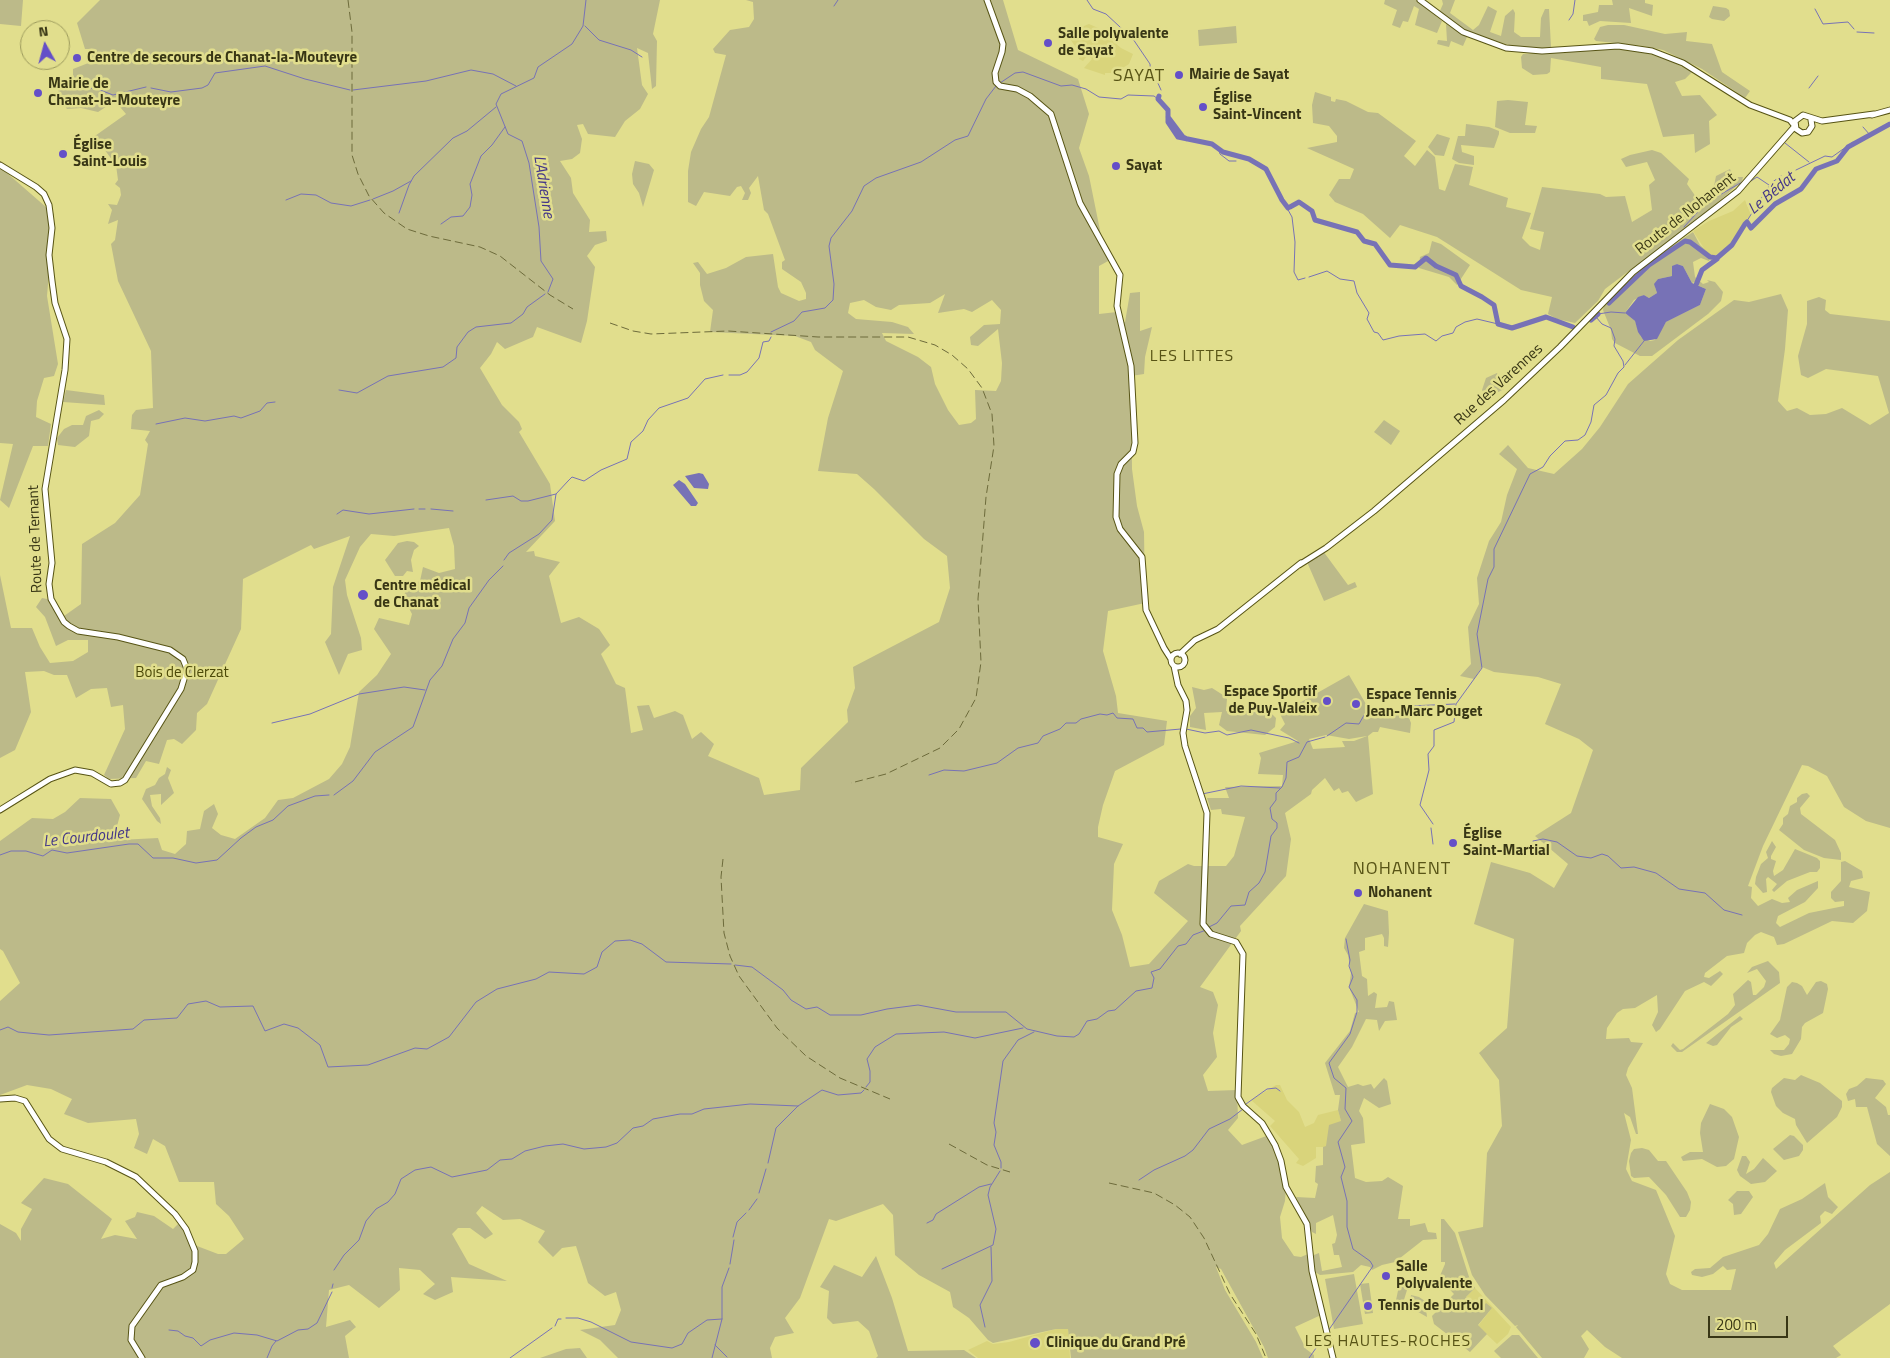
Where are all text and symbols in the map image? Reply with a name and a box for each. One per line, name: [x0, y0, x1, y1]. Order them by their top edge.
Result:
north arrow: [20, 20, 70, 70]
text: N: [37, 20, 49, 42]
place label: Salle polyvalente de Sayat: [1058, 25, 1169, 60]
marker: Salle polyvalente de Sayat: [1042, 37, 1054, 49]
place label: Centre de secours de Chanat-la-Mouteyre: [87, 49, 357, 67]
marker: Centre de secours de Chanat-la-Mouteyre: [71, 52, 83, 64]
district label: SAYAT: [1112, 66, 1166, 88]
place label: Mairie de Sayat: [1189, 66, 1289, 84]
marker: Mairie de Sayat: [1173, 69, 1185, 81]
place label: Mairie de Chanat-la-Mouteyre: [48, 75, 180, 110]
marker: Mairie de Chanat-la-Mouteyre: [32, 87, 44, 99]
place label: Église Saint-Vincent: [1213, 89, 1301, 124]
marker: Église Saint-Vincent: [1197, 101, 1209, 113]
place label: Église Saint-Louis: [73, 136, 147, 171]
marker: Église Saint-Louis: [57, 148, 69, 160]
water label: L'Adrienne: [529, 154, 557, 220]
place label: Sayat: [1126, 157, 1162, 175]
marker: Sayat: [1110, 160, 1122, 172]
street label: Route de Nohanent: [1632, 169, 1740, 259]
water label: Le Bédat: [1745, 169, 1799, 219]
street label: Rue des Varennes: [1451, 341, 1547, 429]
district label: LES LITTES: [1148, 347, 1236, 367]
street label: Route de Ternant: [25, 485, 47, 593]
place label: Centre médical de Chanat: [374, 577, 471, 612]
marker: Centre médical de Chanat: [356, 588, 370, 602]
park label: Bois de Clerzat: [135, 664, 229, 682]
place label: Espace Sportif de Puy-Valeix: [1224, 683, 1317, 718]
place label: Espace Tennis Jean-Marc Pouget: [1366, 686, 1483, 721]
marker: Espace Sportif de Puy-Valeix: [1321, 695, 1333, 707]
marker: Espace Tennis Jean-Marc Pouget: [1350, 698, 1362, 710]
water label: Le Courdoulet: [42, 824, 130, 852]
place label: Église Saint-Martial: [1463, 825, 1550, 860]
marker: Église Saint-Martial: [1447, 837, 1459, 849]
district label: NOHANENT: [1352, 859, 1452, 881]
place label: Nohanent: [1368, 884, 1432, 902]
marker: Nohanent: [1352, 887, 1364, 899]
place label: Salle Polyvalente: [1396, 1258, 1473, 1293]
marker: Salle Polyvalente: [1380, 1270, 1392, 1282]
place label: Tennis de Durtol: [1378, 1297, 1483, 1315]
marker: Tennis de Durtol: [1362, 1300, 1374, 1312]
scale bar: [1710, 1306, 1790, 1338]
text: 200 m: [1716, 1313, 1757, 1336]
district label: LES HAUTES-ROCHES: [1303, 1332, 1473, 1352]
place label: Clinique du Grand Pré: [1046, 1334, 1186, 1352]
marker: Clinique du Grand Pré: [1028, 1336, 1042, 1350]

